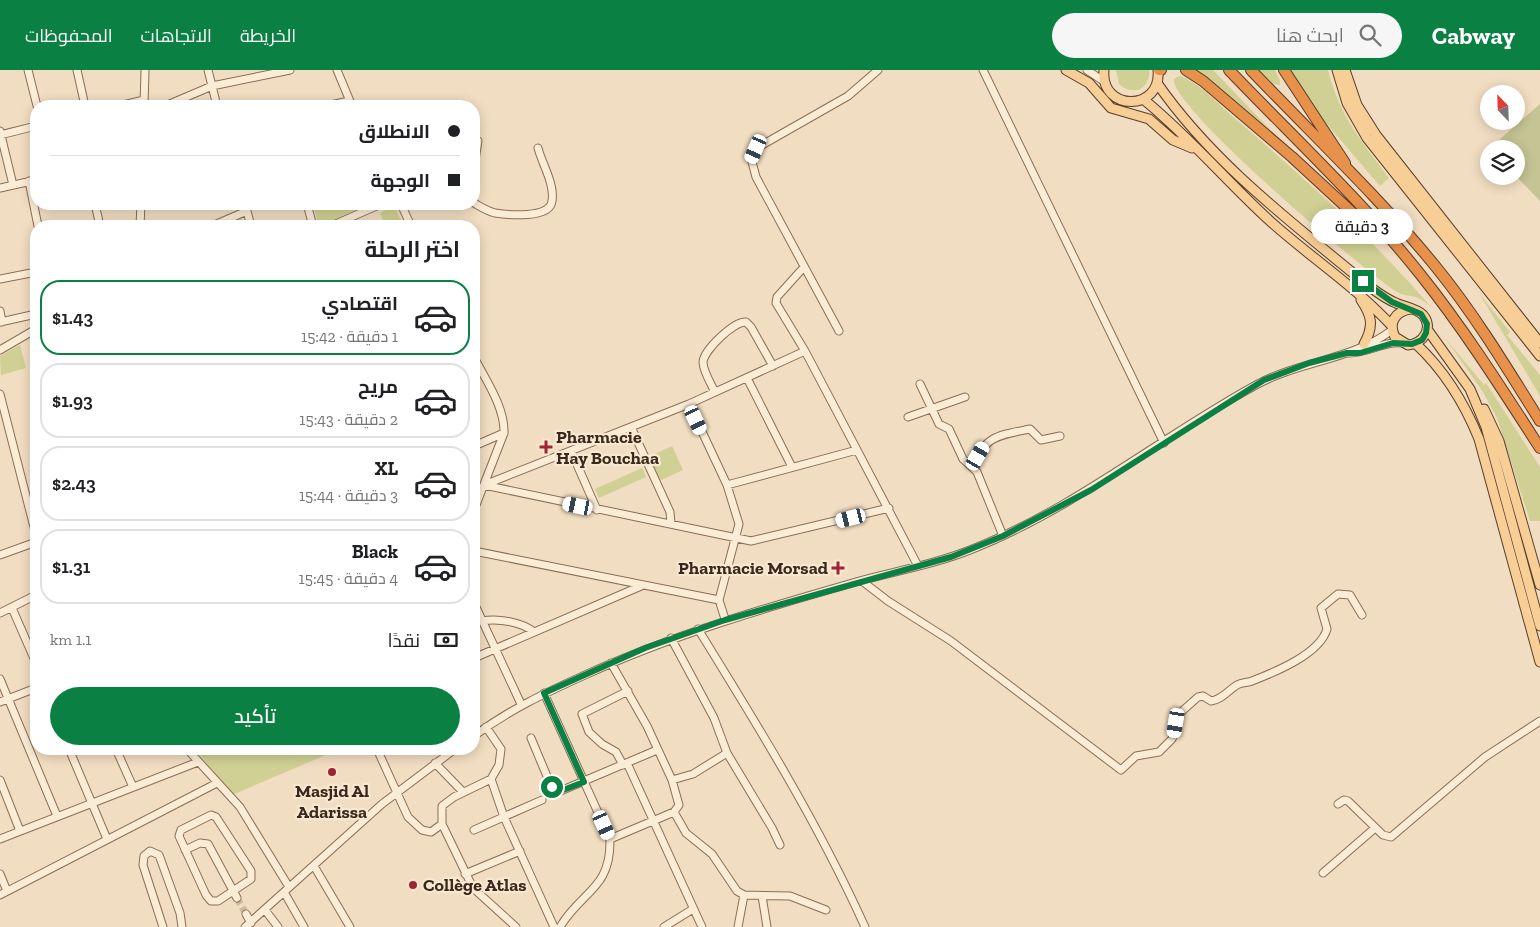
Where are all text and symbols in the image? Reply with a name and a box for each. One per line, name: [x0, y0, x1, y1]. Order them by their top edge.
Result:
search box: [1052, 13, 1402, 58]
icon: search: [1356, 21, 1384, 49]
text: Cabway: [1432, 21, 1515, 50]
text: ابحث هنا: [1276, 24, 1344, 47]
text: المحفوظات: [25, 25, 113, 47]
text: الاتجاهات: [141, 25, 212, 47]
text: الخريطة: [240, 25, 296, 47]
north arrow: [1480, 85, 1525, 130]
map controls: [1480, 85, 1525, 185]
text: الانطلاق: [359, 120, 430, 143]
car: [743, 132, 768, 166]
button: layers: [1480, 140, 1525, 185]
text: الوجهة: [370, 169, 430, 192]
callout: 3 دقيقة: [1312, 208, 1414, 244]
text: 3 دقيقة: [1335, 217, 1389, 236]
text: اختر الرحلة: [364, 236, 460, 263]
route end: [1352, 270, 1374, 292]
text: اقتصادي: [322, 292, 398, 315]
icon: car: [413, 295, 458, 340]
text: $1.43: [52, 306, 93, 329]
text: 1 دقيقة · 15:42: [301, 327, 398, 346]
text: مريح: [358, 375, 398, 398]
icon: car: [413, 378, 458, 423]
text: $1.93: [52, 389, 93, 412]
car: [682, 403, 709, 437]
text: 2 دقيقة · 15:43: [299, 410, 398, 429]
place label: Pharmacie Hay Bouchaa: [556, 426, 659, 469]
car: [964, 439, 991, 473]
marker: Pharmacie Hay Bouchaa: [540, 441, 552, 453]
text: XL: [375, 457, 398, 480]
icon: car: [413, 461, 458, 506]
text: $2.43: [52, 472, 96, 495]
text: 3 دقيقة · 15:44: [299, 486, 398, 505]
car: [561, 496, 594, 516]
car: [834, 507, 867, 529]
text: Black: [352, 540, 398, 563]
icon: car: [413, 544, 458, 589]
text: $1.31: [52, 555, 90, 578]
place label: Pharmacie Morsad: [678, 557, 829, 579]
marker: Pharmacie Morsad: [832, 562, 844, 574]
text: 4 دقيقة · 15:45: [299, 569, 398, 588]
icon: cash: [432, 626, 460, 654]
text: نقدًا: [388, 629, 420, 652]
text: 1.1 km: [50, 630, 91, 649]
button: تأكيد: [50, 687, 460, 745]
car: [1166, 707, 1185, 739]
marker: Masjid Al Adarissa: [326, 766, 338, 778]
route start: [541, 776, 563, 798]
place label: Masjid Al Adarissa: [295, 780, 369, 823]
car: [591, 808, 616, 842]
place label: Collège Atlas: [423, 874, 527, 896]
marker: Collège Atlas: [407, 879, 419, 891]

